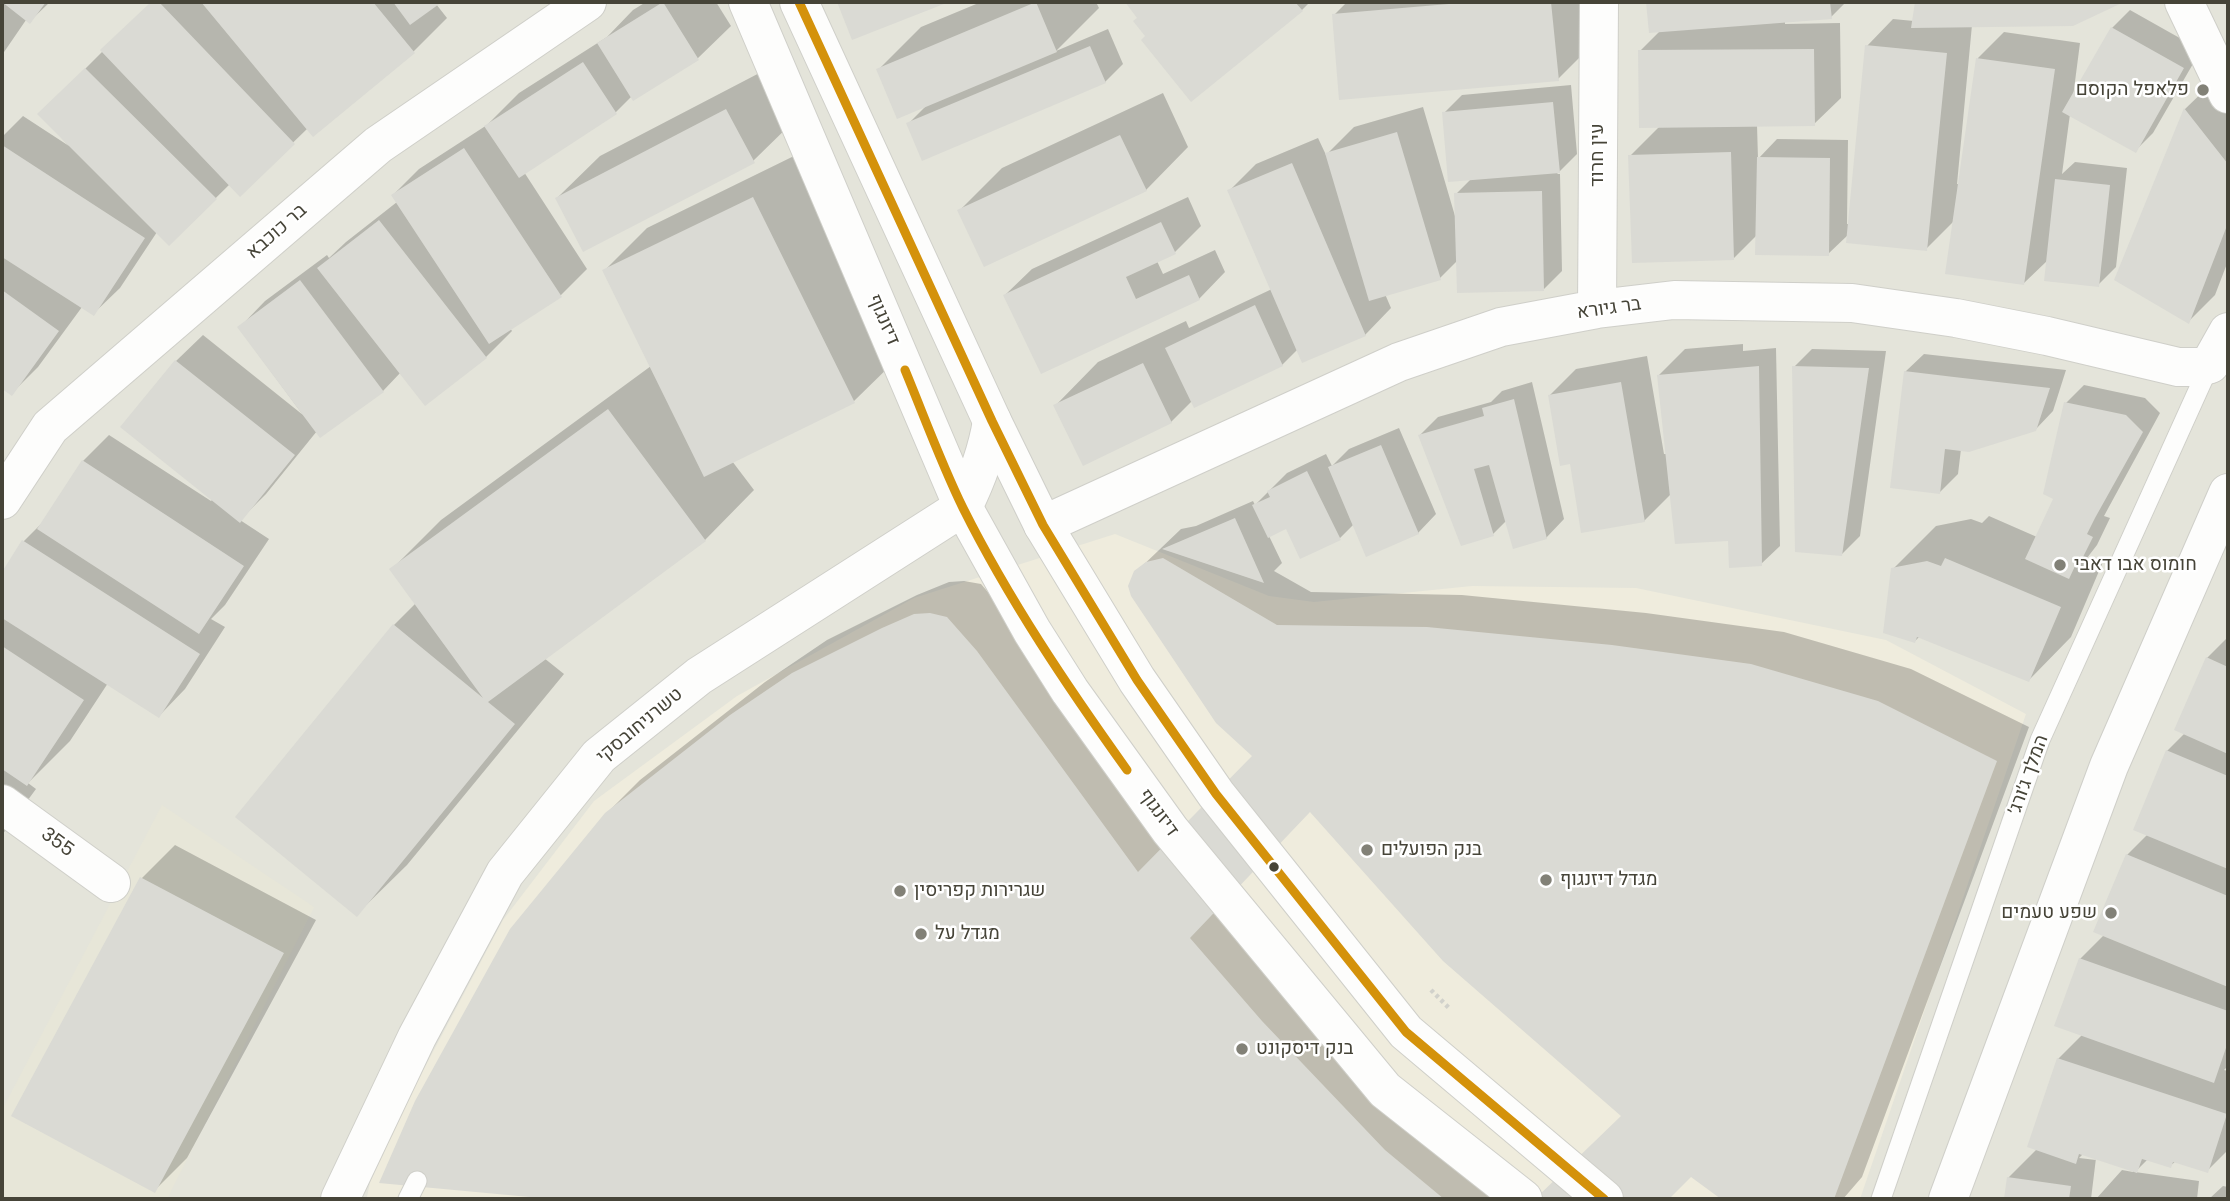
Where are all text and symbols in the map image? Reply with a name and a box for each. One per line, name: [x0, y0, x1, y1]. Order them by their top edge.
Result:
place label: פלאפל הקוסם: [2076, 79, 2189, 101]
marker: פלאפל הקוסם: [2195, 82, 2211, 98]
street label: עין חרוד: [1587, 123, 1609, 187]
street label: בר כוכבא: [242, 200, 312, 264]
street label: דיזנגוף: [862, 291, 904, 349]
street label: בר גיורא: [1575, 293, 1643, 325]
place label: חומוס אבו דאבי: [2074, 554, 2197, 576]
marker: חומוס אבו דאבי: [2052, 557, 2068, 573]
street label: טשרניחובסקי: [592, 683, 688, 769]
street label: המלך ג׳ורג׳: [2004, 732, 2054, 818]
street label: דיזנגוף: [1133, 785, 1183, 841]
street label: 355: [36, 823, 78, 863]
place label: בנק הפועלים: [1381, 839, 1482, 861]
marker: בנק הפועלים: [1359, 842, 1375, 858]
unlabelled marker: [1267, 860, 1281, 874]
place label: מגדל דיזנגוף: [1560, 869, 1658, 891]
marker: מגדל דיזנגוף: [1538, 872, 1554, 888]
place label: שגרירות קפריסין: [914, 880, 1045, 902]
marker: שגרירות קפריסין: [892, 883, 908, 899]
place label: שפע טעמים: [2001, 902, 2097, 924]
marker: שפע טעמים: [2103, 905, 2119, 921]
place label: מגדל על: [935, 923, 1000, 945]
marker: מגדל על: [913, 926, 929, 942]
place label: בנק דיסקונט: [1256, 1038, 1354, 1060]
marker: בנק דיסקונט: [1234, 1041, 1250, 1057]

